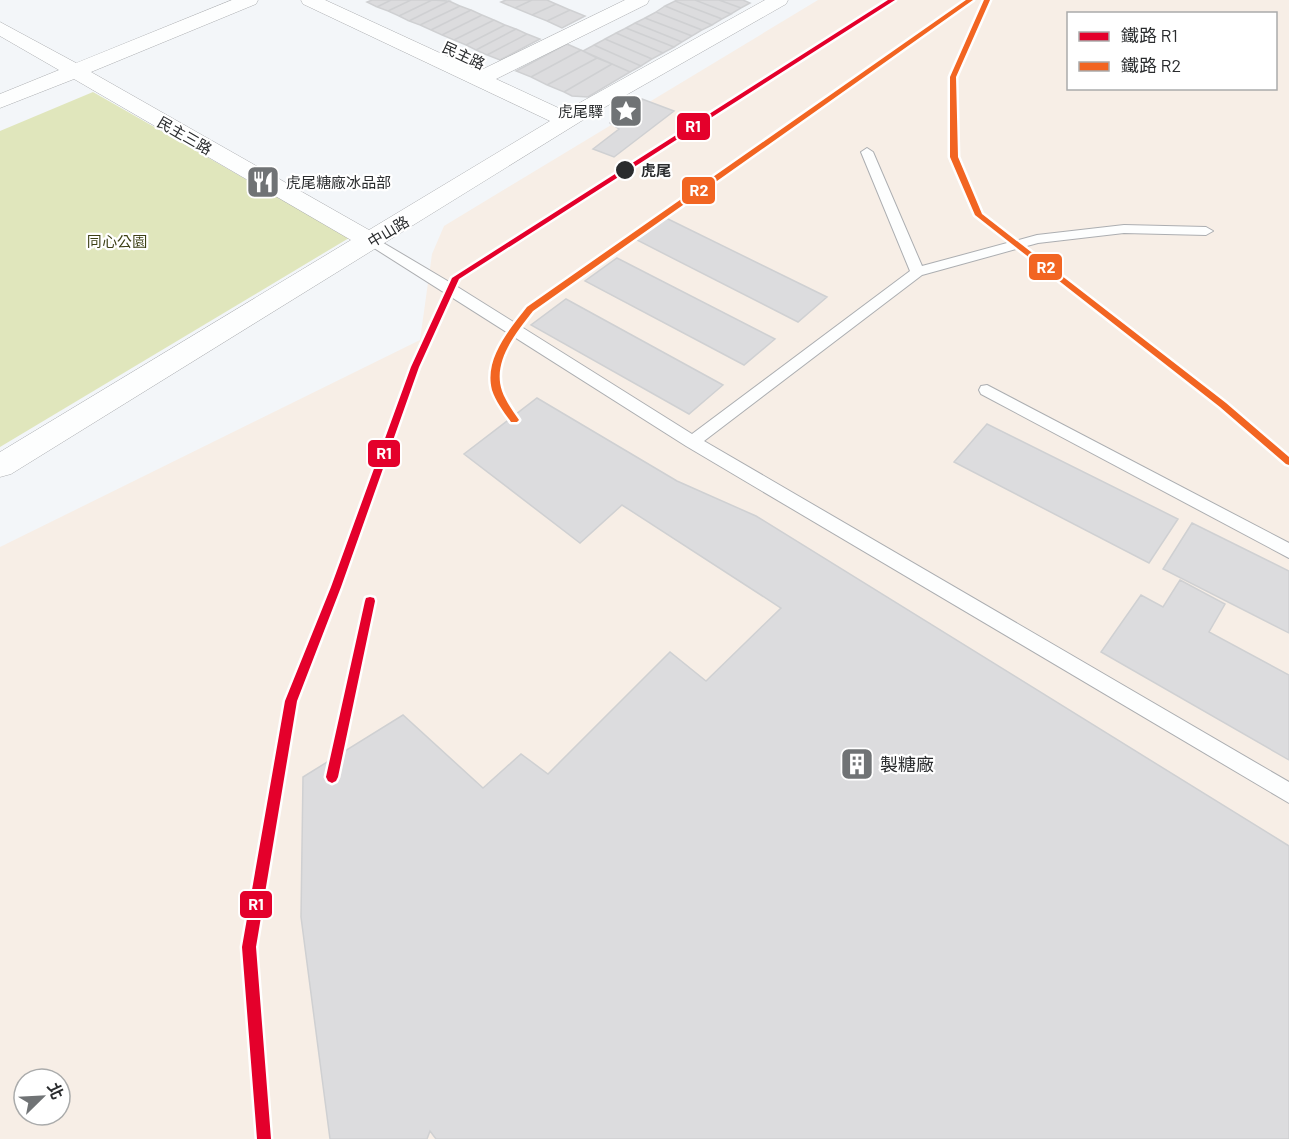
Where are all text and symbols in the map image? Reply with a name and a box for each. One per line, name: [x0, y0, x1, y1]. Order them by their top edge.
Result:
legend: [1067, 12, 1277, 90]
text: 鐵路 R1: [1121, 24, 1178, 46]
street label: 民主路: [440, 37, 488, 73]
text: 鐵路 R2: [1121, 54, 1181, 76]
place icon: 虎尾驛: [608, 93, 644, 129]
place label: 虎尾驛: [558, 102, 603, 120]
street label: 民主三路: [155, 112, 215, 158]
line badge: R1: [676, 112, 711, 141]
text: R1: [685, 116, 701, 135]
marker: 虎尾: [614, 159, 636, 181]
place label: 虎尾: [641, 161, 671, 179]
restaurant icon: 虎尾糖廠冰品部: [245, 164, 281, 200]
place label: 虎尾糖廠冰品部: [286, 173, 391, 191]
line badge: R2: [681, 176, 716, 205]
text: R2: [690, 180, 708, 199]
street label: 中山路: [364, 212, 412, 250]
park label: 同心公園: [87, 232, 147, 250]
line badge: R2: [1028, 253, 1063, 281]
text: R2: [1037, 257, 1055, 276]
line badge: R1: [367, 439, 401, 468]
text: R1: [376, 443, 392, 462]
building icon: 製糖廠: [839, 746, 875, 782]
place label: 製糖廠: [880, 753, 934, 775]
line badge: R1: [239, 890, 273, 919]
text: R1: [248, 894, 264, 913]
north arrow: [12, 1067, 72, 1127]
text: 北: [44, 1080, 68, 1102]

